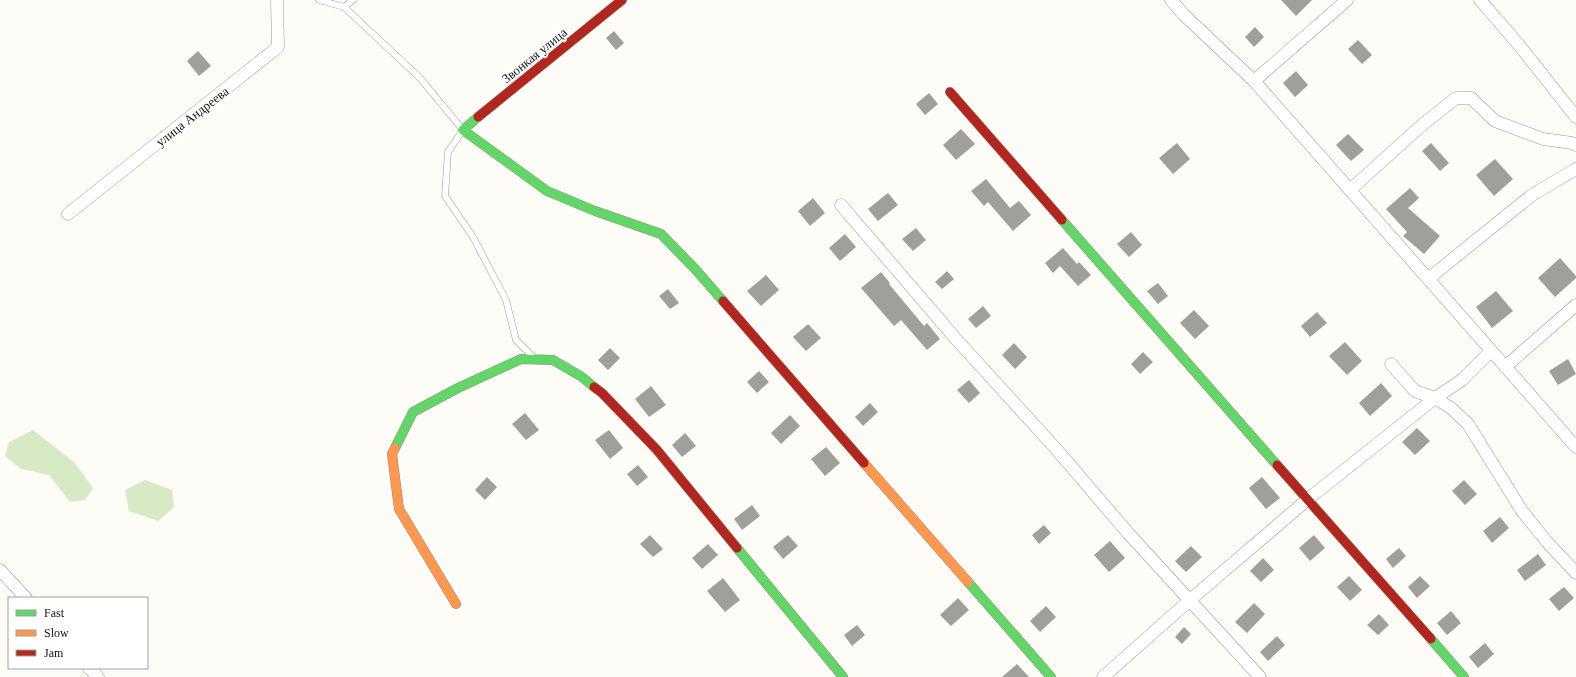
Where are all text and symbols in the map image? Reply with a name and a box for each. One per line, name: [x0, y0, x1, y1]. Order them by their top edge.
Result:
street label: Звонкая улица: [499, 24, 570, 86]
street label: улица Андреева: [153, 83, 232, 149]
legend: [8, 597, 148, 669]
text: Fast: [44, 606, 65, 620]
text: Slow: [44, 626, 69, 640]
text: Jam: [44, 646, 64, 660]

